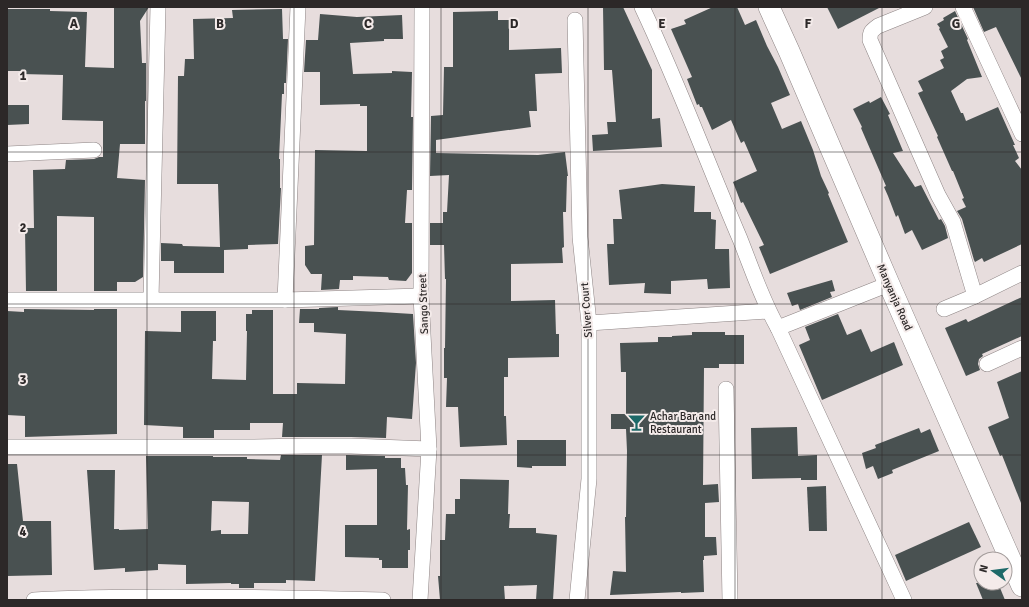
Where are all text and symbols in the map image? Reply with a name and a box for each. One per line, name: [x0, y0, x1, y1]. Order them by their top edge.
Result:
text: A: [70, 16, 79, 32]
text: B: [216, 16, 224, 32]
text: C: [364, 16, 372, 32]
text: D: [510, 16, 519, 32]
text: E: [658, 16, 666, 32]
text: F: [805, 16, 812, 32]
text: G: [952, 16, 960, 32]
text: 1: [19, 68, 27, 84]
text: 2: [19, 220, 27, 236]
street label: Manyanja Road: [874, 262, 915, 333]
street label: Sango Street: [416, 273, 431, 334]
street label: Silver Court: [578, 282, 595, 338]
text: 3: [19, 372, 27, 388]
place label: Achar Bar and Restaurant: [650, 410, 716, 436]
bar icon: Achar Bar and Restaurant: [627, 412, 647, 432]
text: 4: [19, 524, 27, 540]
north arrow: [973, 551, 1013, 591]
text: N: [977, 563, 991, 574]

